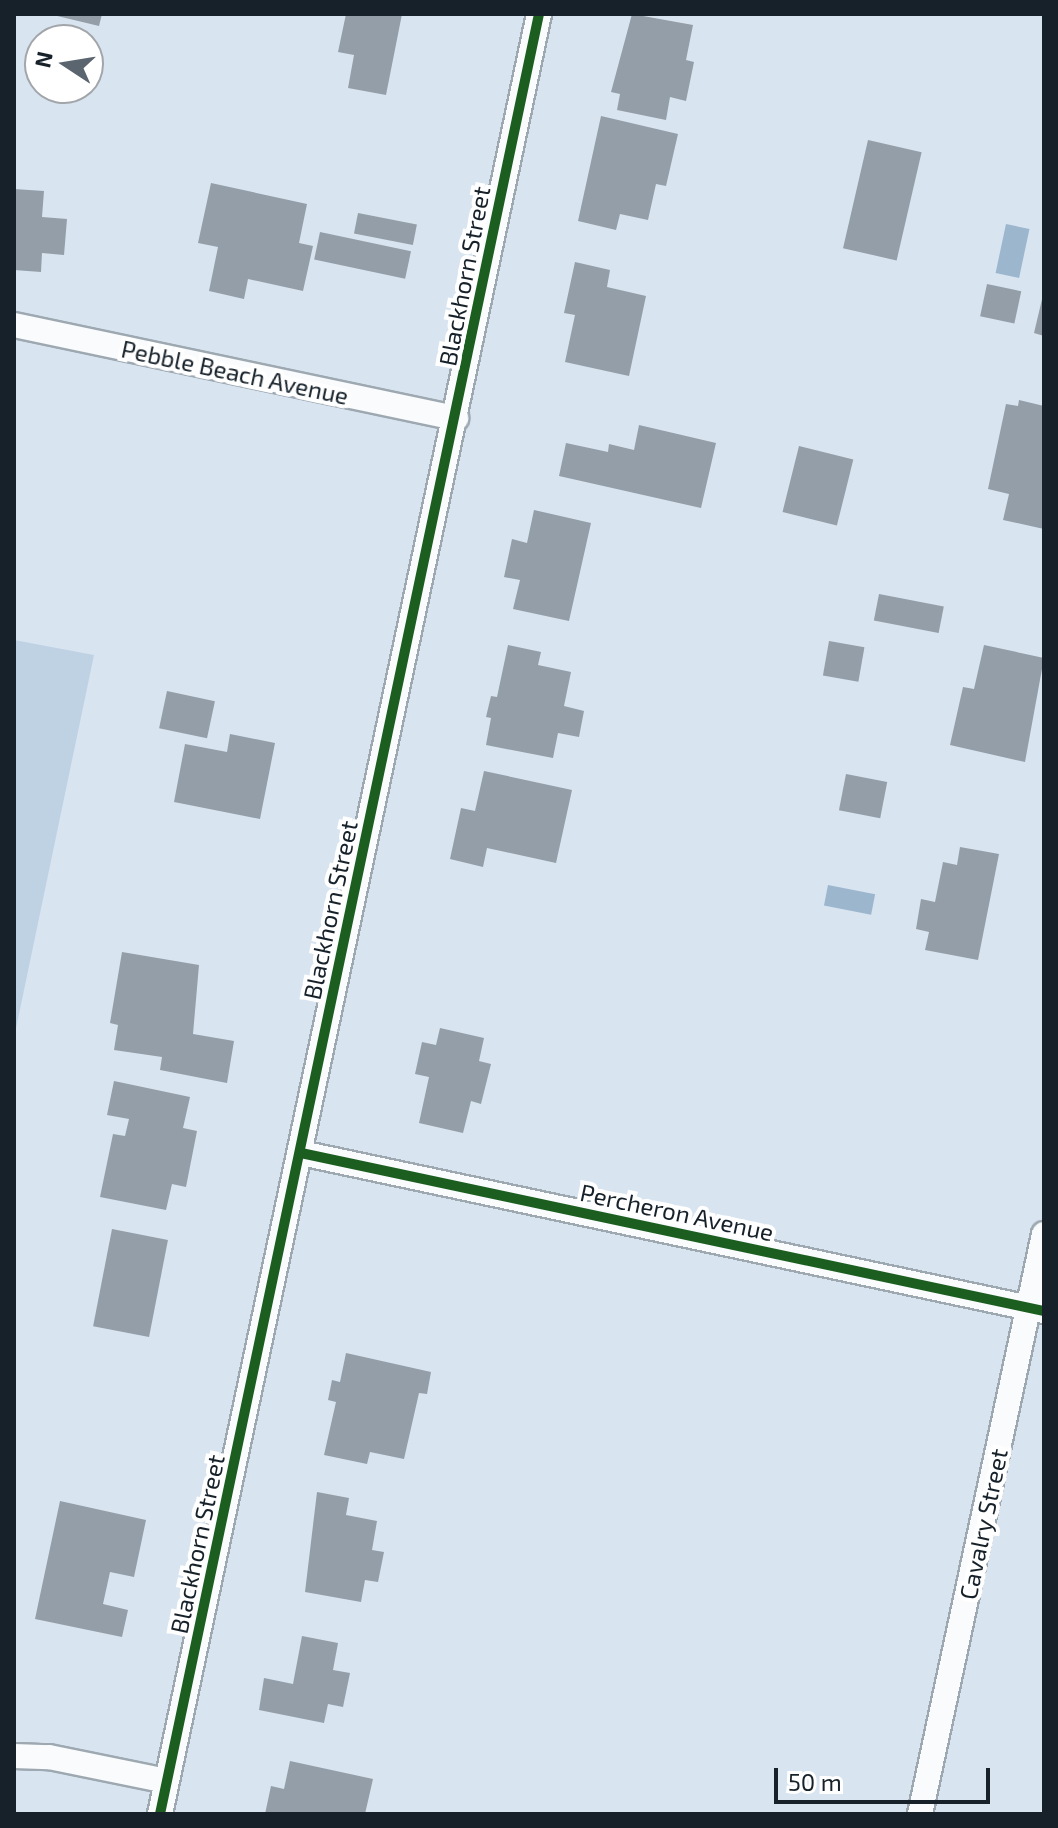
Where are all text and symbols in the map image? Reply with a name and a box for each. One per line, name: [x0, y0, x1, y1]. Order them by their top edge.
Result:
north arrow: [24, 24, 104, 104]
text: N: [28, 49, 57, 70]
street label: Blackhorn Street: [432, 184, 496, 368]
street label: Pebble Beach Avenue: [119, 334, 351, 410]
street label: Blackhorn Street: [297, 818, 363, 1002]
street label: Percheron Avenue: [577, 1177, 777, 1247]
street label: Cavalry Street: [953, 1446, 1013, 1602]
street label: Blackhorn Street: [164, 1452, 230, 1636]
scale bar: [778, 1752, 994, 1802]
text: 50 m: [788, 1767, 842, 1796]

